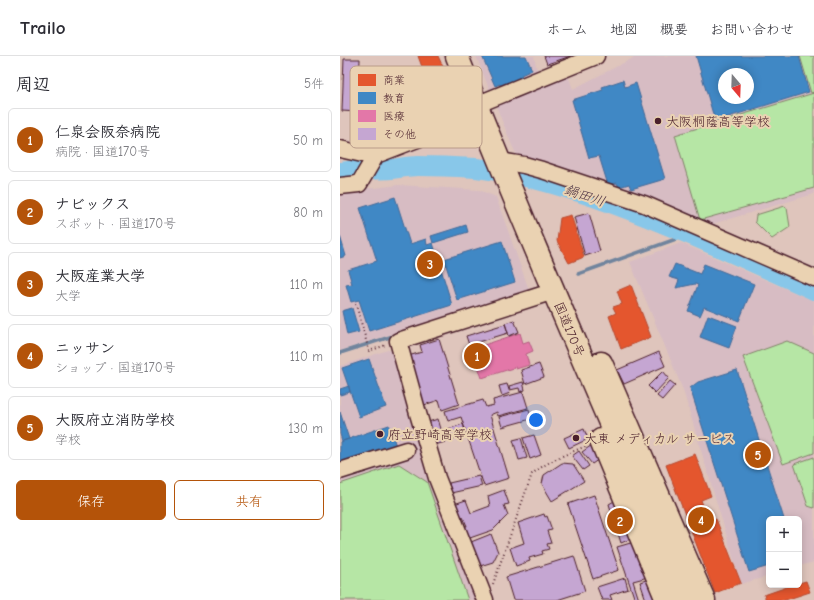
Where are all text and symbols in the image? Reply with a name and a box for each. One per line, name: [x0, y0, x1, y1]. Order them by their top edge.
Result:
text: Trailo: [20, 17, 66, 39]
text: ホーム: [547, 21, 588, 38]
text: 地図: [610, 21, 638, 38]
text: 概要: [660, 21, 688, 38]
text: お問い合わせ: [710, 21, 794, 38]
legend: [350, 66, 482, 148]
north arrow: [718, 68, 754, 104]
text: 商業: [383, 74, 405, 87]
text: 周辺: [16, 75, 50, 94]
text: 5件: [304, 76, 324, 91]
text: 教育: [383, 92, 405, 105]
text: 医療: [383, 110, 405, 123]
place label: 大阪桐蔭高等学校: [666, 114, 770, 129]
marker: 大阪桐蔭高等学校: [653, 116, 663, 126]
text: 仁泉会阪奈病院: [55, 123, 160, 141]
text: その他: [383, 128, 416, 141]
text: 1: [27, 133, 33, 148]
text: 50 m: [293, 133, 323, 148]
text: 病院 · 国道170号: [55, 144, 150, 159]
water label: 鍋田川: [562, 181, 607, 210]
text: ナビックス: [55, 195, 130, 213]
text: 2: [27, 205, 33, 220]
text: 80 m: [293, 205, 323, 220]
text: スポット · 国道170号: [55, 216, 176, 231]
pin: 3: [417, 249, 443, 279]
text: 大阪産業大学: [55, 267, 145, 285]
text: 3: [27, 277, 33, 292]
text: 110 m: [290, 277, 323, 292]
text: 大学: [55, 288, 81, 303]
street label: 国道170号: [551, 299, 588, 359]
text: ニッサン: [55, 339, 115, 357]
pin: 1: [464, 341, 490, 371]
text: 4: [27, 349, 33, 364]
text: 110 m: [290, 349, 323, 364]
text: ショップ · 国道170号: [55, 360, 176, 375]
your location: [526, 410, 546, 430]
text: 大阪府立消防学校: [55, 411, 175, 429]
text: 5: [27, 421, 33, 436]
text: 130 m: [288, 421, 323, 436]
place label: 府立野崎高等学校: [388, 427, 492, 442]
marker: 府立野崎高等学校: [375, 429, 385, 439]
place label: 大東 メディカル サービス: [584, 431, 735, 446]
text: 学校: [55, 432, 81, 447]
marker: 大東 メディカル サービス: [571, 433, 581, 443]
pin: 5: [745, 440, 771, 470]
button: 保存: [16, 480, 166, 520]
button: 共有: [174, 480, 324, 520]
pin: 4: [688, 505, 714, 535]
pin: 2: [607, 506, 633, 536]
map controls: [766, 516, 802, 588]
button: +: [766, 516, 802, 552]
button: −: [766, 552, 802, 588]

